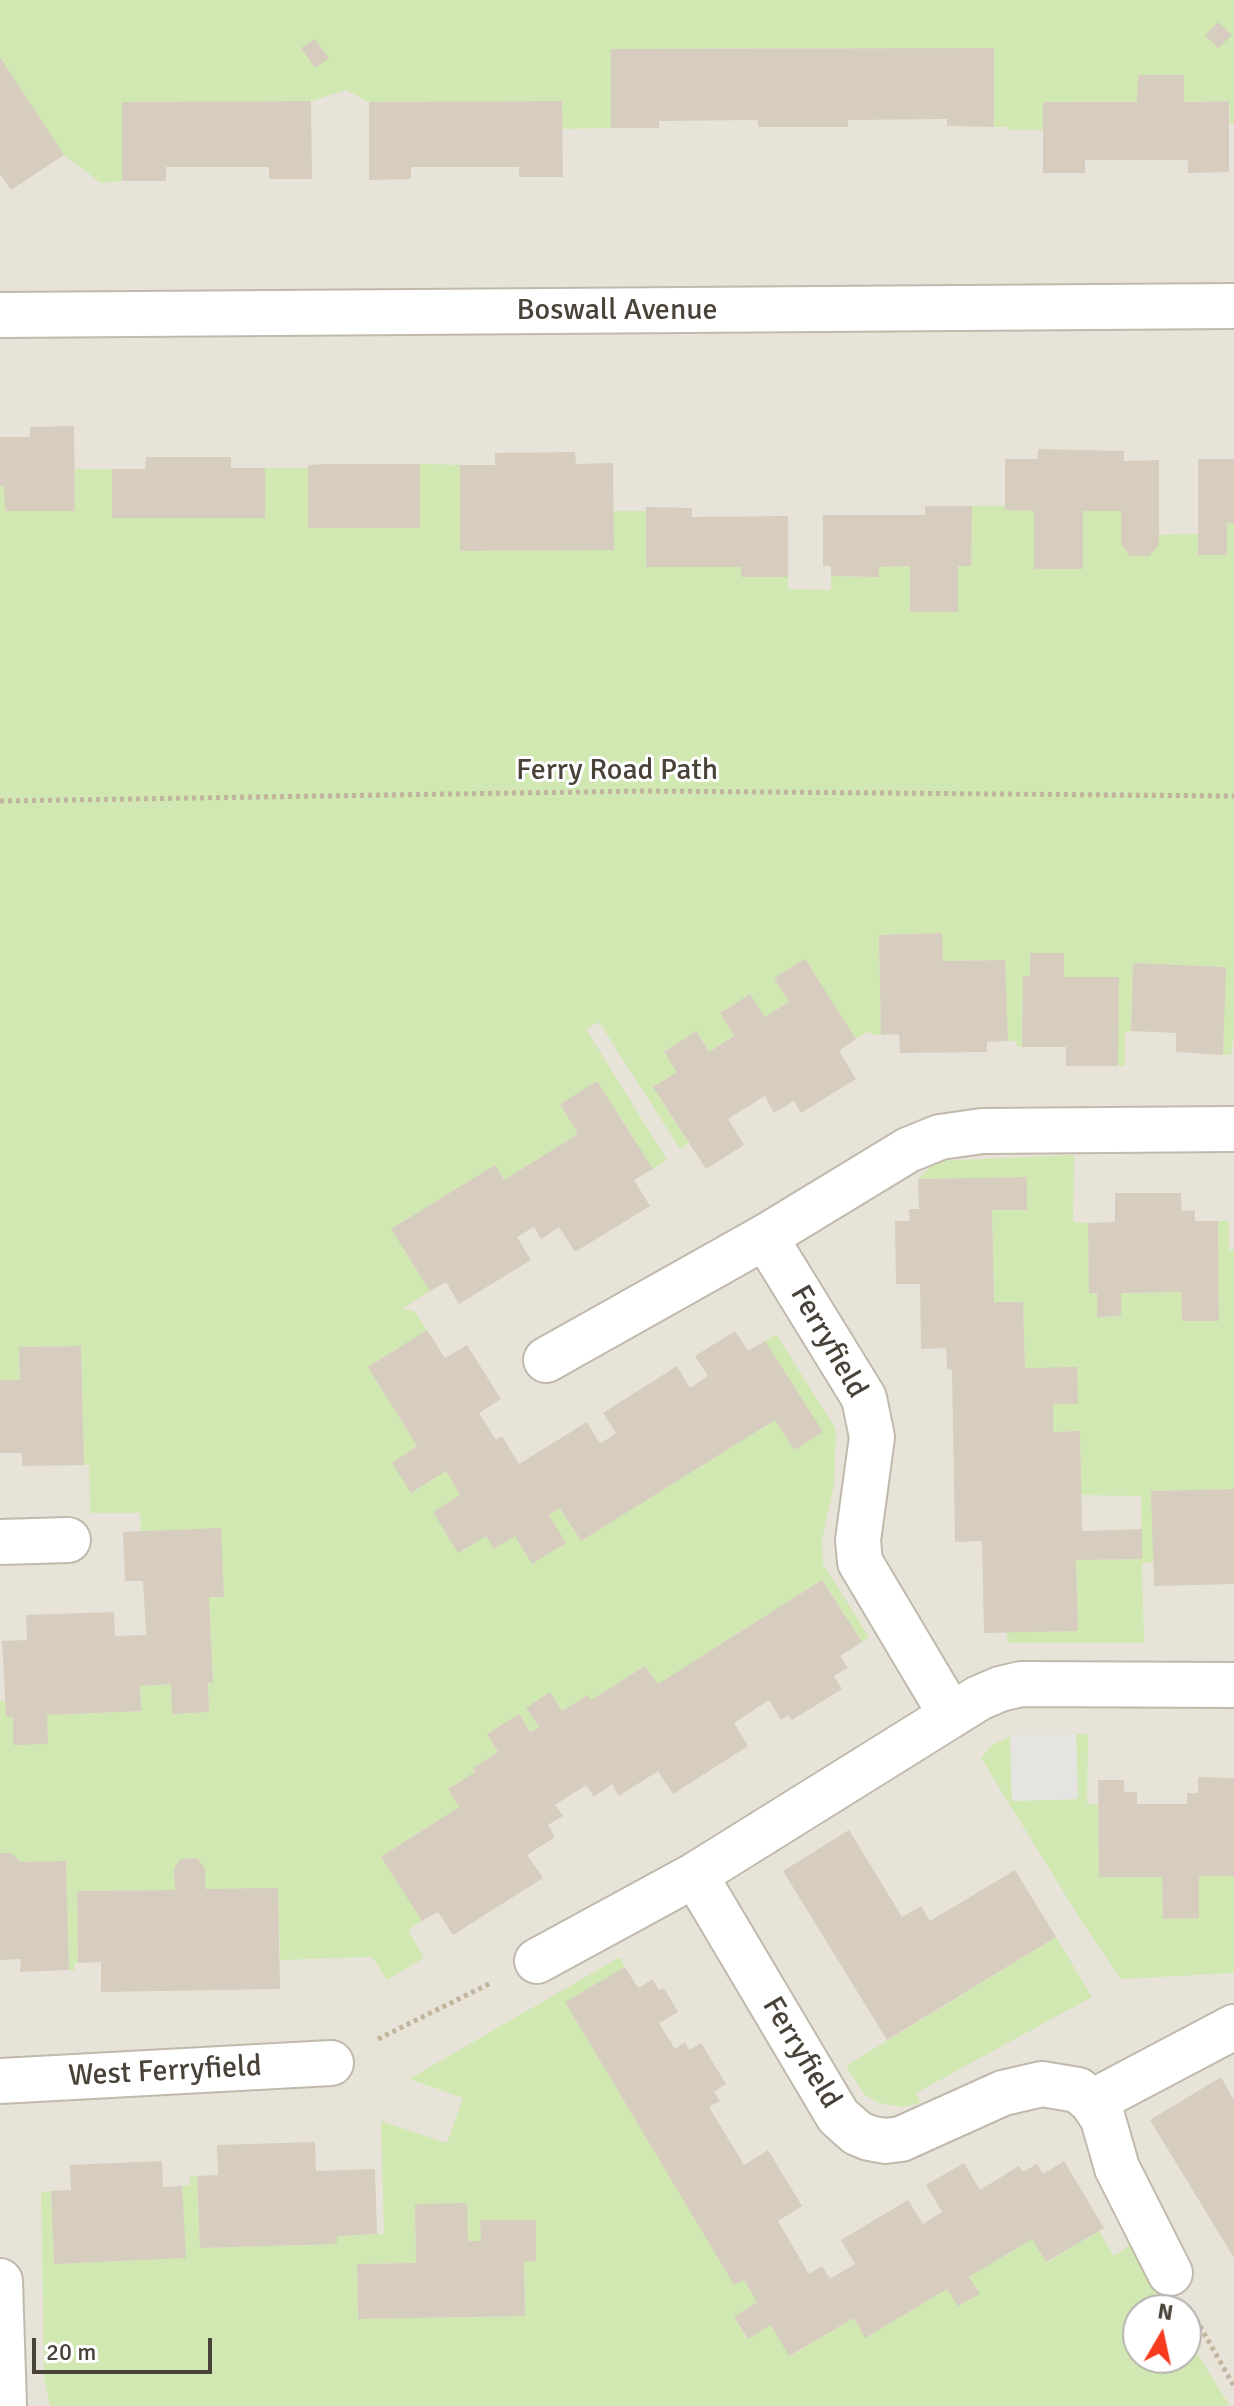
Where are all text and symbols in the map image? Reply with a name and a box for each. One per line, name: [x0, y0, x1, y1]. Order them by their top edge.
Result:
street label: Boswall Avenue: [516, 293, 718, 329]
street label: Ferry Road Path: [516, 753, 718, 789]
street label: Ferryfield: [781, 1279, 875, 1405]
street label: Ferryfield: [754, 1991, 848, 2115]
street label: West Ferryfield: [67, 2049, 263, 2095]
north arrow: [1122, 2294, 1202, 2374]
text: N: [1156, 2297, 1175, 2326]
scale bar: [36, 2322, 216, 2372]
text: 20 m: [46, 2337, 96, 2367]

